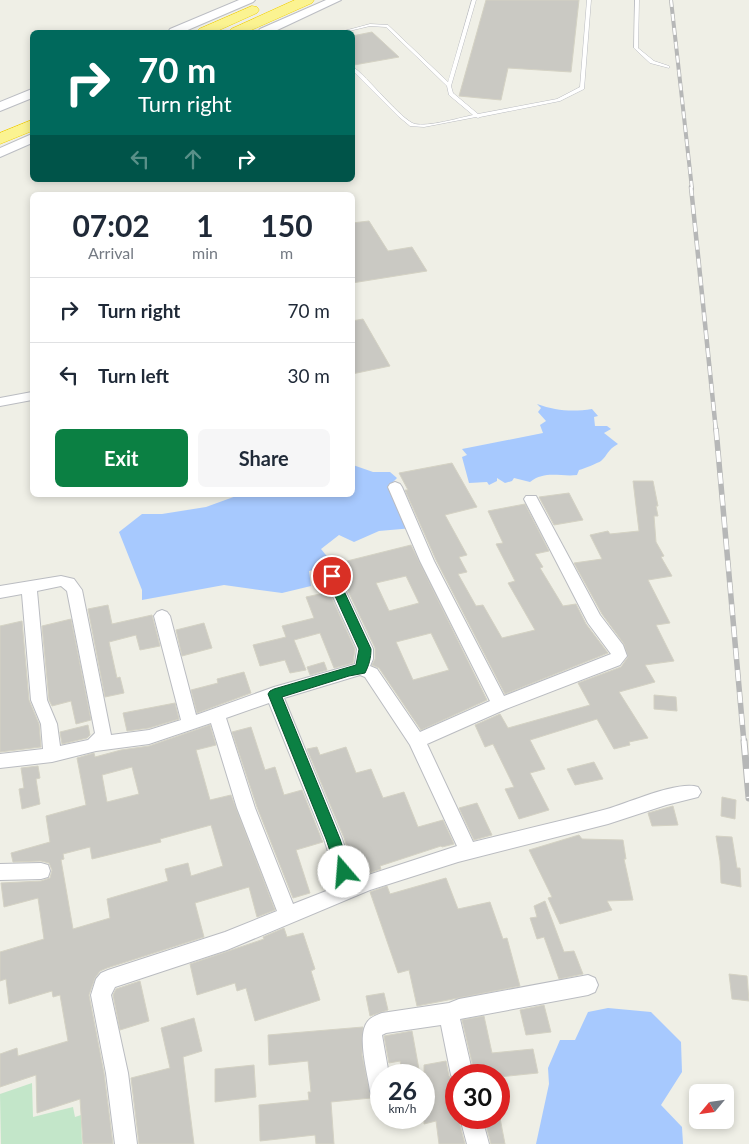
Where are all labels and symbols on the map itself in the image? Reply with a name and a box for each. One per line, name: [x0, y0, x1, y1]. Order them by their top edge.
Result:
pin: [311, 555, 353, 597]
position arrow: [317, 845, 369, 897]
speed limit sign: 30: [445, 1064, 510, 1129]
north arrow: [689, 1084, 734, 1129]

